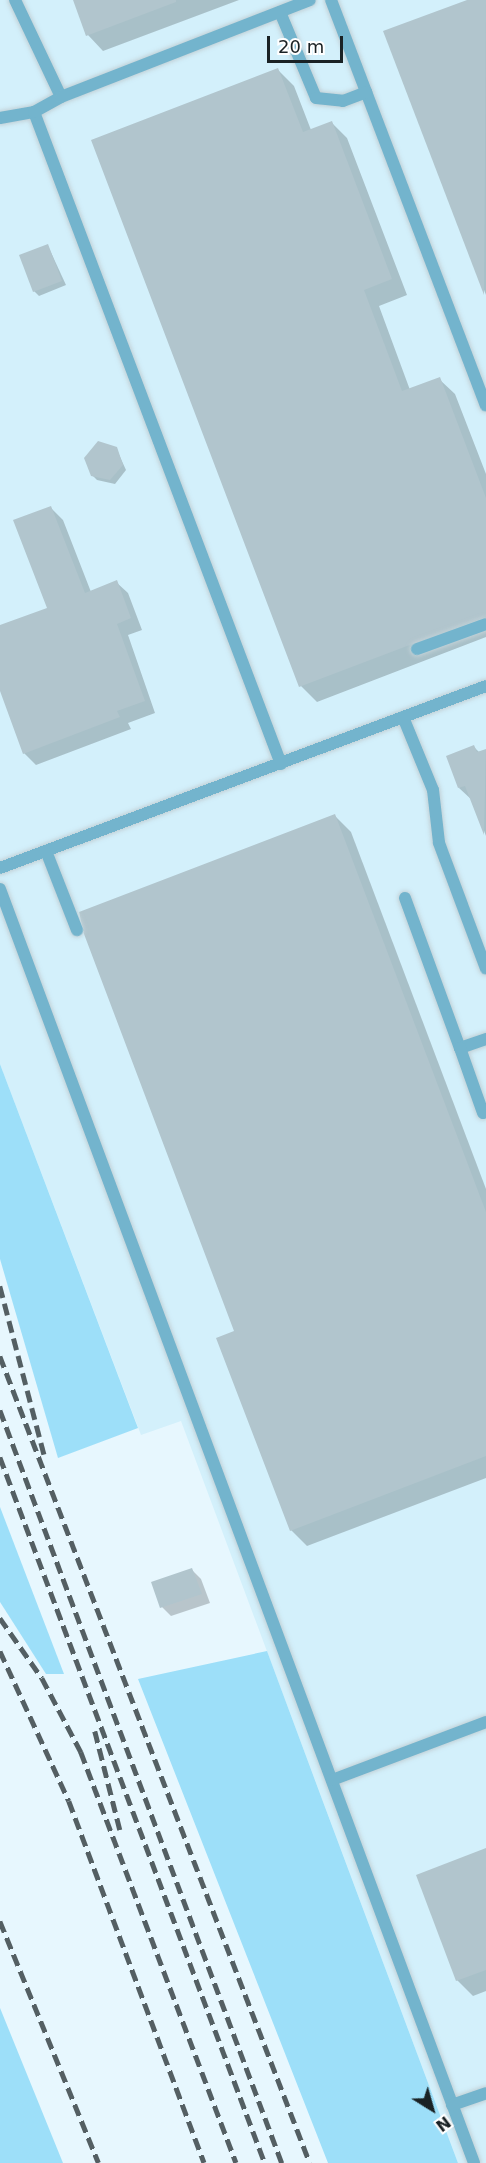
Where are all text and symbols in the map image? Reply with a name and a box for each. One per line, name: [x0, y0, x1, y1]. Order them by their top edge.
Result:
scale bar: [270, 24, 346, 62]
text: 20 m: [278, 36, 324, 57]
north arrow: [402, 2079, 462, 2139]
text: N: [432, 2112, 454, 2135]

